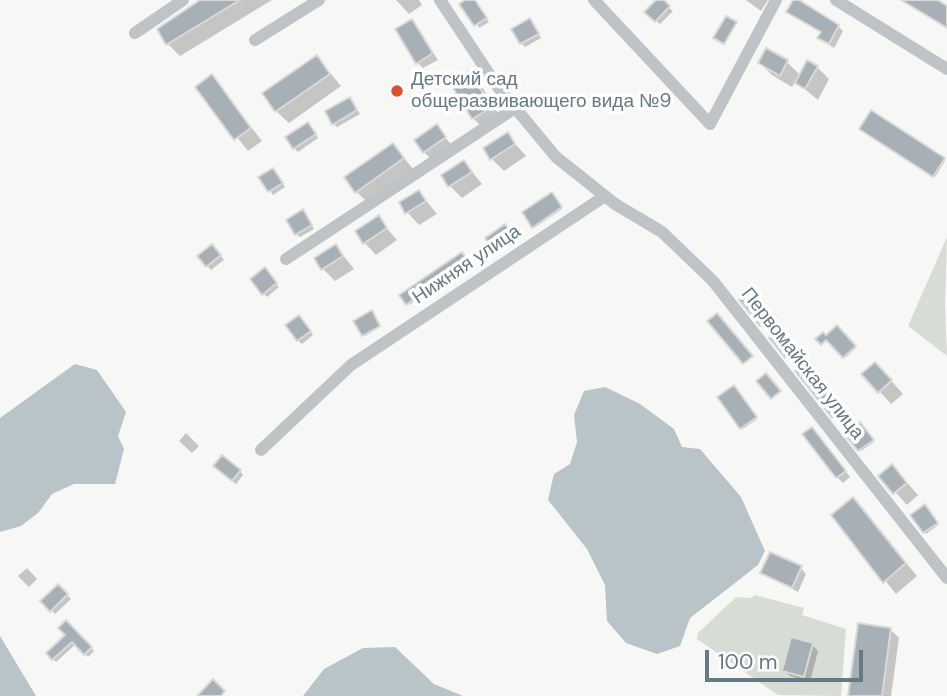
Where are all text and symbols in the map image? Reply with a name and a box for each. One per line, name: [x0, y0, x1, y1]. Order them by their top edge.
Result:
place label: Детский сад общеразвивающего вида №9: [411, 69, 671, 113]
marker: Детский сад общеразвивающего вида №9: [389, 83, 405, 99]
street label: Нижняя улица: [409, 220, 525, 310]
street label: Первомайская улица: [736, 284, 868, 444]
scale bar: [709, 636, 866, 680]
text: 100 m: [718, 648, 778, 676]

